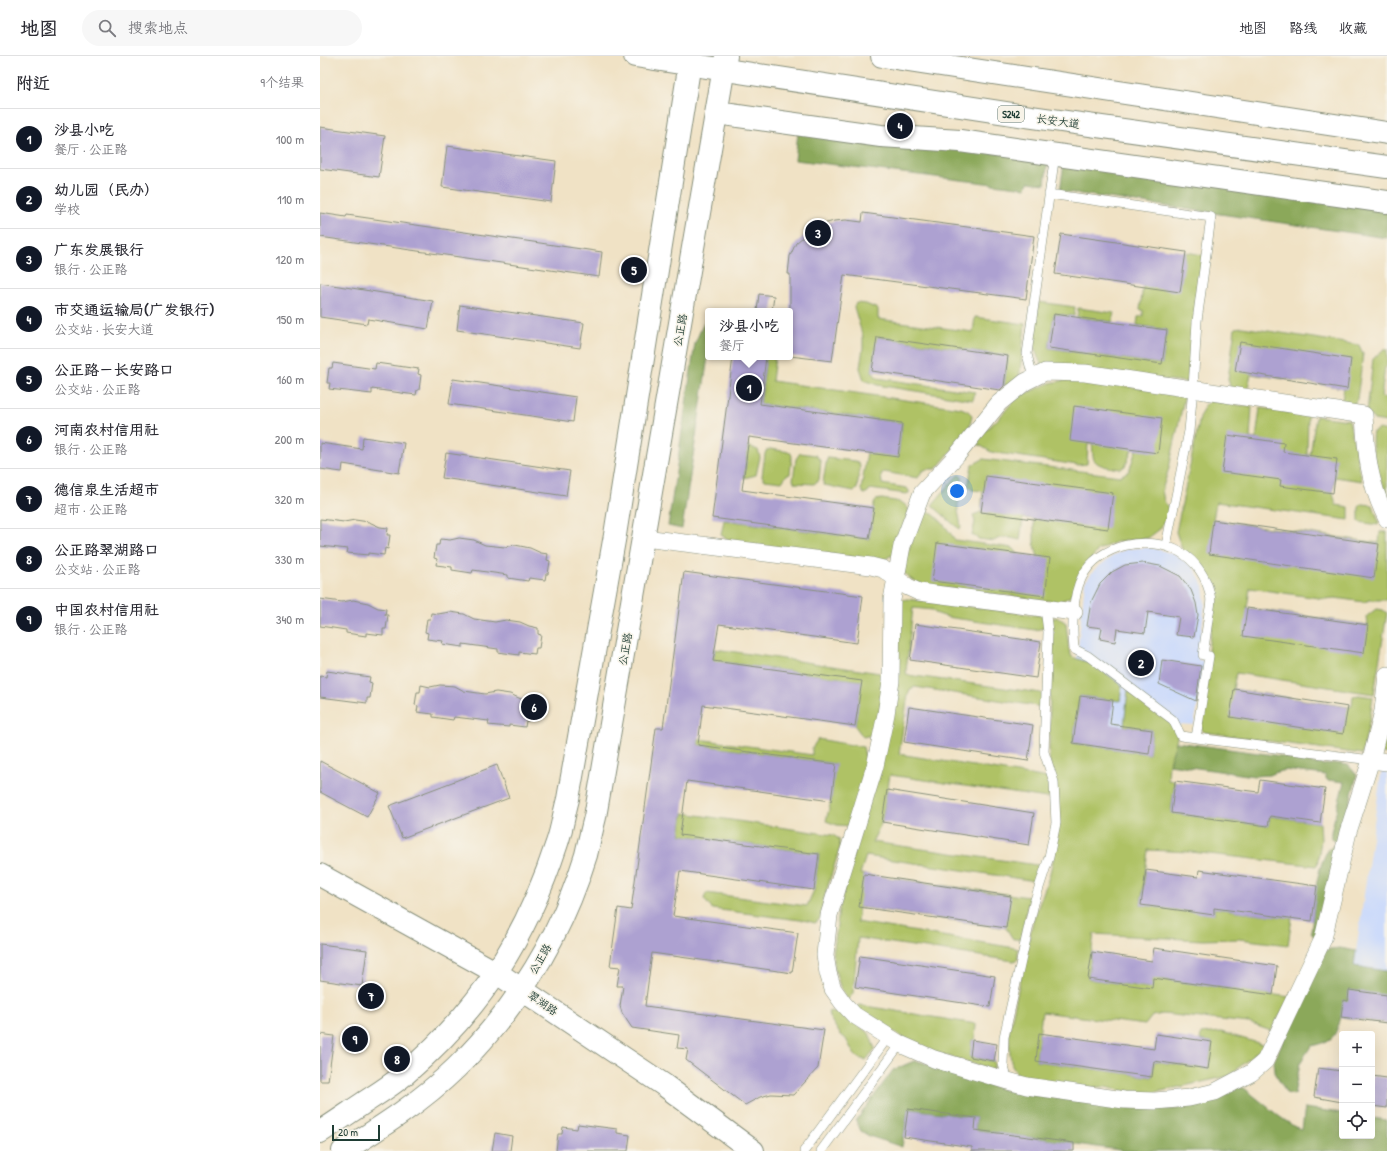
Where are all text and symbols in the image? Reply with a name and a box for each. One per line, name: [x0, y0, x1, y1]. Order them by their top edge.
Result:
search box: [82, 10, 362, 46]
text: 地图: [20, 15, 58, 41]
icon: search: [96, 17, 118, 39]
text: 搜索地点: [128, 17, 188, 38]
text: 地图: [1239, 18, 1267, 37]
text: 路线: [1289, 18, 1317, 37]
text: 收藏: [1339, 18, 1367, 37]
text: 附近: [16, 71, 50, 94]
text: 9个结果: [260, 73, 304, 91]
road number: S242: [998, 106, 1024, 122]
pin: 4: [887, 111, 913, 141]
street label: 长安大道: [1035, 111, 1081, 131]
text: 沙县小吃: [54, 119, 114, 140]
text: 1: [27, 130, 31, 148]
text: 100 m: [276, 130, 304, 148]
text: 餐厅 · 公正路: [54, 140, 128, 158]
text: 幼儿园（民办）: [54, 179, 159, 200]
text: 2: [26, 190, 32, 208]
text: 110 m: [277, 190, 304, 208]
text: 学校: [54, 200, 80, 218]
pin: 3: [805, 218, 831, 248]
text: 广东发展银行: [54, 239, 144, 260]
text: 3: [26, 250, 32, 268]
text: 120 m: [276, 250, 304, 268]
pin: 5: [621, 255, 647, 285]
text: 银行 · 公正路: [54, 260, 128, 278]
text: 市交通运输局(广发银行): [54, 299, 214, 320]
popup: [705, 308, 793, 360]
text: 4: [27, 310, 31, 328]
text: 150 m: [276, 310, 304, 328]
street label: 公正路: [670, 313, 690, 347]
text: 沙县小吃: [719, 315, 779, 336]
text: 公交站 · 长安大道: [54, 320, 154, 338]
text: 餐厅: [719, 336, 745, 354]
text: 公正路－长安路口: [54, 359, 174, 380]
text: 5: [26, 370, 32, 388]
text: 160 m: [276, 370, 304, 388]
pin: 1: [736, 373, 762, 403]
text: 公交站 · 公正路: [54, 380, 141, 398]
text: 河南农村信用社: [54, 419, 159, 440]
text: 6: [26, 430, 32, 448]
text: 200 m: [274, 430, 304, 448]
text: 银行 · 公正路: [54, 440, 128, 458]
text: 德信泉生活超市: [54, 479, 159, 500]
your location: [947, 481, 967, 501]
text: 7: [26, 490, 32, 508]
text: 320 m: [274, 490, 304, 508]
text: 超市 · 公正路: [54, 500, 128, 518]
text: 公正路翠湖路口: [54, 539, 159, 560]
text: 8: [26, 550, 32, 568]
text: 330 m: [275, 550, 304, 568]
text: 公交站 · 公正路: [54, 560, 141, 578]
text: 中国农村信用社: [54, 599, 159, 620]
text: 9: [27, 610, 31, 628]
text: 340 m: [276, 610, 304, 628]
text: 银行 · 公正路: [54, 620, 128, 638]
street label: 公正路: [615, 632, 635, 666]
pin: 2: [1128, 648, 1154, 678]
pin: 6: [521, 692, 547, 722]
street label: 公正路: [526, 941, 554, 977]
pin: 7: [358, 981, 384, 1011]
street label: 翠湖路: [525, 988, 561, 1018]
pin: 9: [342, 1024, 368, 1054]
map controls: [1339, 1031, 1375, 1139]
button: +: [1339, 1031, 1375, 1067]
pin: 8: [384, 1044, 410, 1074]
button: −: [1339, 1067, 1375, 1103]
button: locate: [1339, 1103, 1375, 1139]
scale bar: [332, 1123, 380, 1142]
text: 20 m: [338, 1125, 358, 1139]

